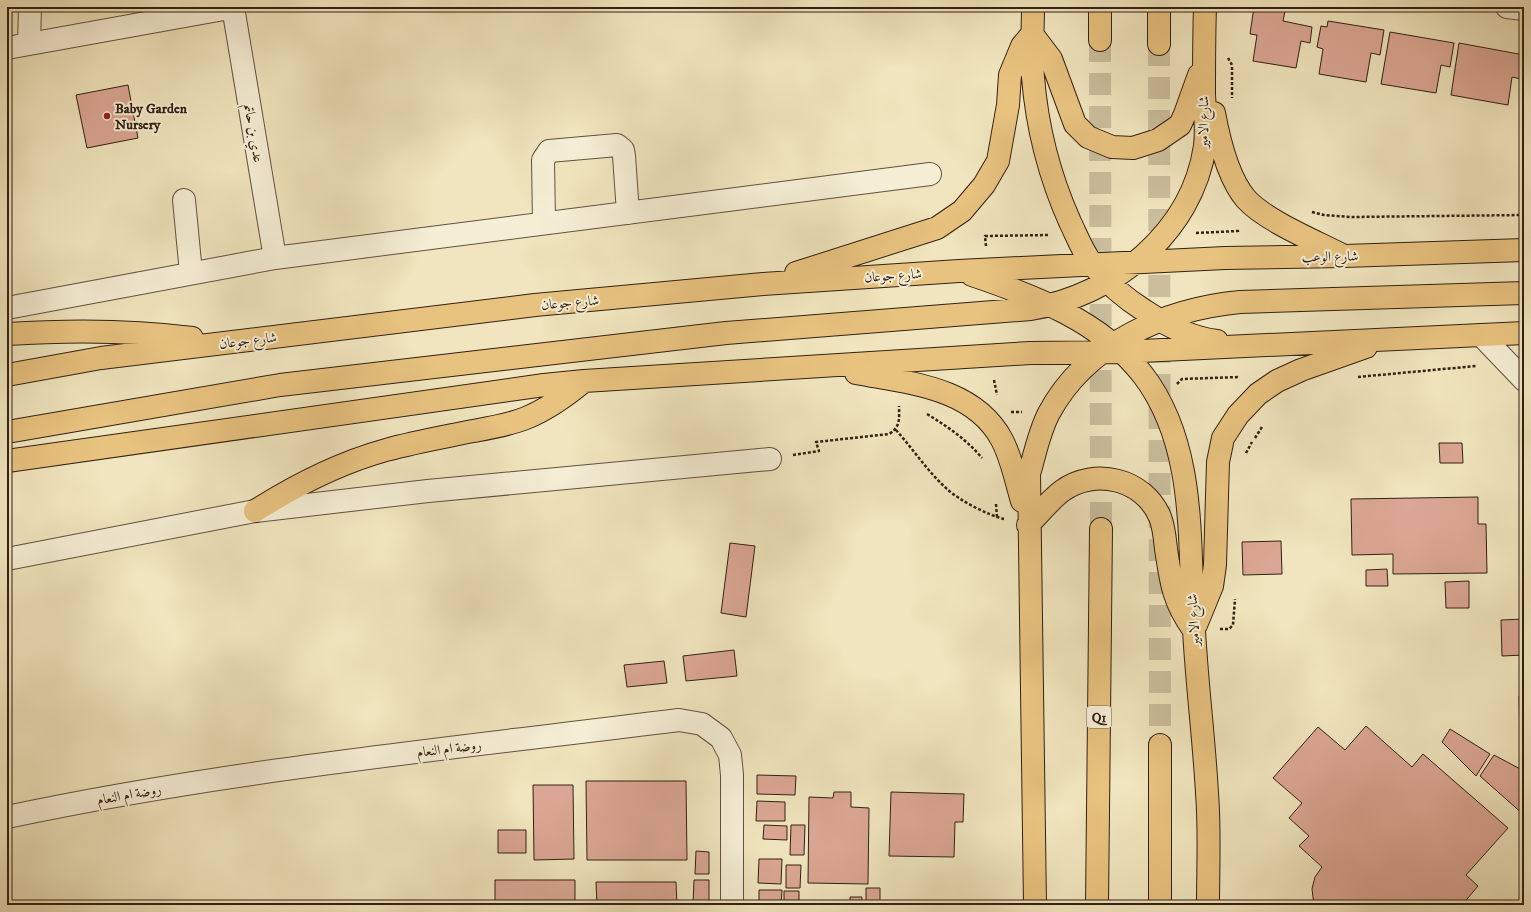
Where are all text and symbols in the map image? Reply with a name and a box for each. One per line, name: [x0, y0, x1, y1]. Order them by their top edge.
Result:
street label: شارع الامير: [1195, 96, 1215, 150]
place label: Baby Garden Nursery: [115, 100, 188, 134]
street label: عدي بن حاتم: [236, 102, 267, 164]
marker: Baby Garden Nursery: [102, 111, 112, 121]
street label: شارع الوعب: [1302, 248, 1359, 268]
street label: شارع جوعان: [864, 265, 923, 289]
street label: شارع جوعان: [540, 291, 600, 316]
street label: شارع جوعان: [218, 329, 278, 355]
street label: شارع الامير: [1184, 593, 1206, 649]
road number: Q1: [1087, 706, 1111, 728]
street label: روضة ام النعام: [416, 736, 483, 765]
street label: روضة ام النعام: [96, 780, 163, 812]

